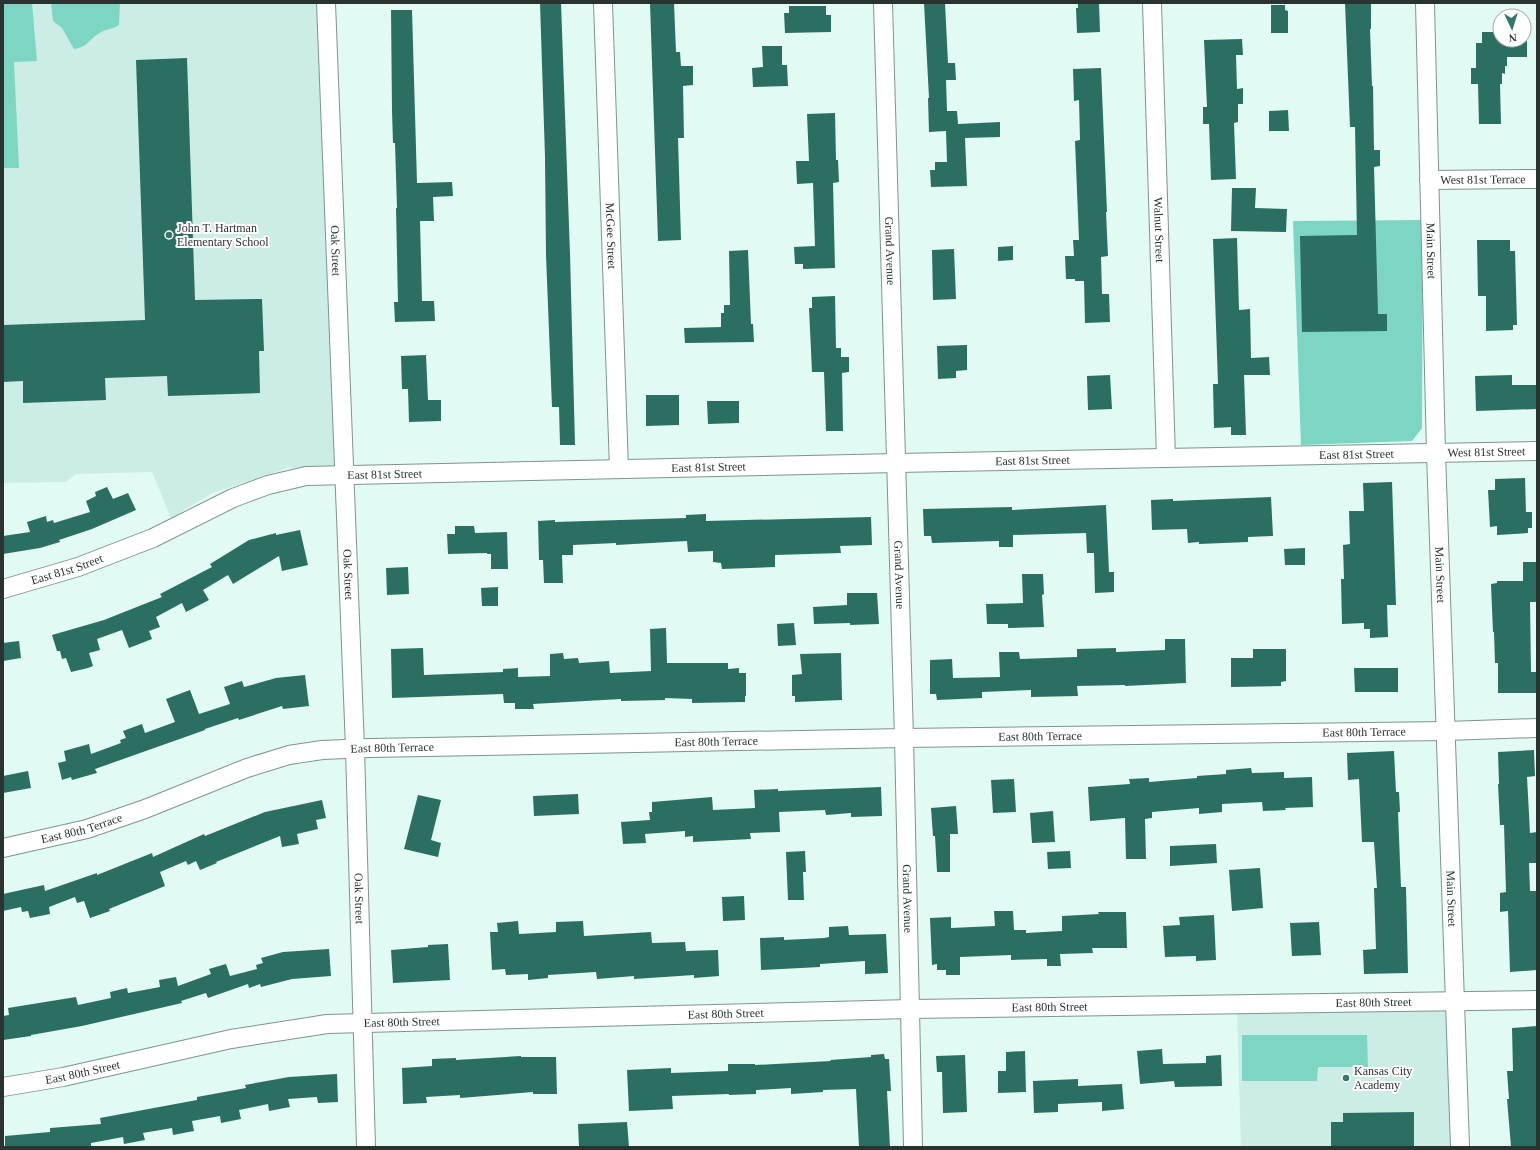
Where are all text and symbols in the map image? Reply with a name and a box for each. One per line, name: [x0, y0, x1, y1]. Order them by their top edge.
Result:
north arrow: [1492, 8, 1532, 48]
text: N: [1508, 32, 1517, 44]
street label: West 81st Terrace: [1440, 172, 1526, 187]
street label: Walnut Street: [1151, 197, 1167, 263]
street label: McGee Street: [603, 202, 619, 270]
street label: Grand Avenue: [882, 216, 898, 285]
place label: John T. Hartman Elementary School: [177, 221, 269, 249]
street label: Main Street: [1423, 223, 1439, 280]
street label: Oak Street: [328, 225, 344, 277]
marker: John T. Hartman Elementary School: [164, 230, 174, 240]
street label: West 81st Street: [1447, 444, 1526, 460]
street label: East 81st Street: [1319, 447, 1395, 462]
street label: East 81st Street: [995, 453, 1071, 468]
street label: East 81st Street: [671, 459, 747, 475]
street label: East 81st Street: [347, 466, 423, 482]
street label: Grand Avenue: [891, 540, 907, 609]
street label: Main Street: [1432, 546, 1448, 604]
street label: Oak Street: [340, 549, 356, 601]
street label: East 81st Street: [29, 551, 106, 587]
street label: East 80th Terrace: [1322, 725, 1406, 740]
street label: East 80th Terrace: [998, 729, 1082, 744]
street label: East 80th Terrace: [674, 734, 758, 749]
street label: East 80th Terrace: [350, 740, 434, 756]
street label: East 80th Terrace: [40, 810, 124, 846]
street label: Grand Avenue: [900, 864, 915, 933]
street label: Main Street: [1443, 870, 1459, 928]
street label: Oak Street: [351, 873, 367, 925]
street label: East 80th Street: [1335, 995, 1412, 1010]
street label: East 80th Street: [1011, 999, 1088, 1015]
street label: East 80th Street: [687, 1006, 764, 1022]
street label: East 80th Street: [364, 1014, 441, 1030]
street label: East 80th Street: [44, 1057, 122, 1087]
place label: Kansas City Academy: [1354, 1064, 1412, 1092]
marker: Kansas City Academy: [1341, 1073, 1351, 1083]

